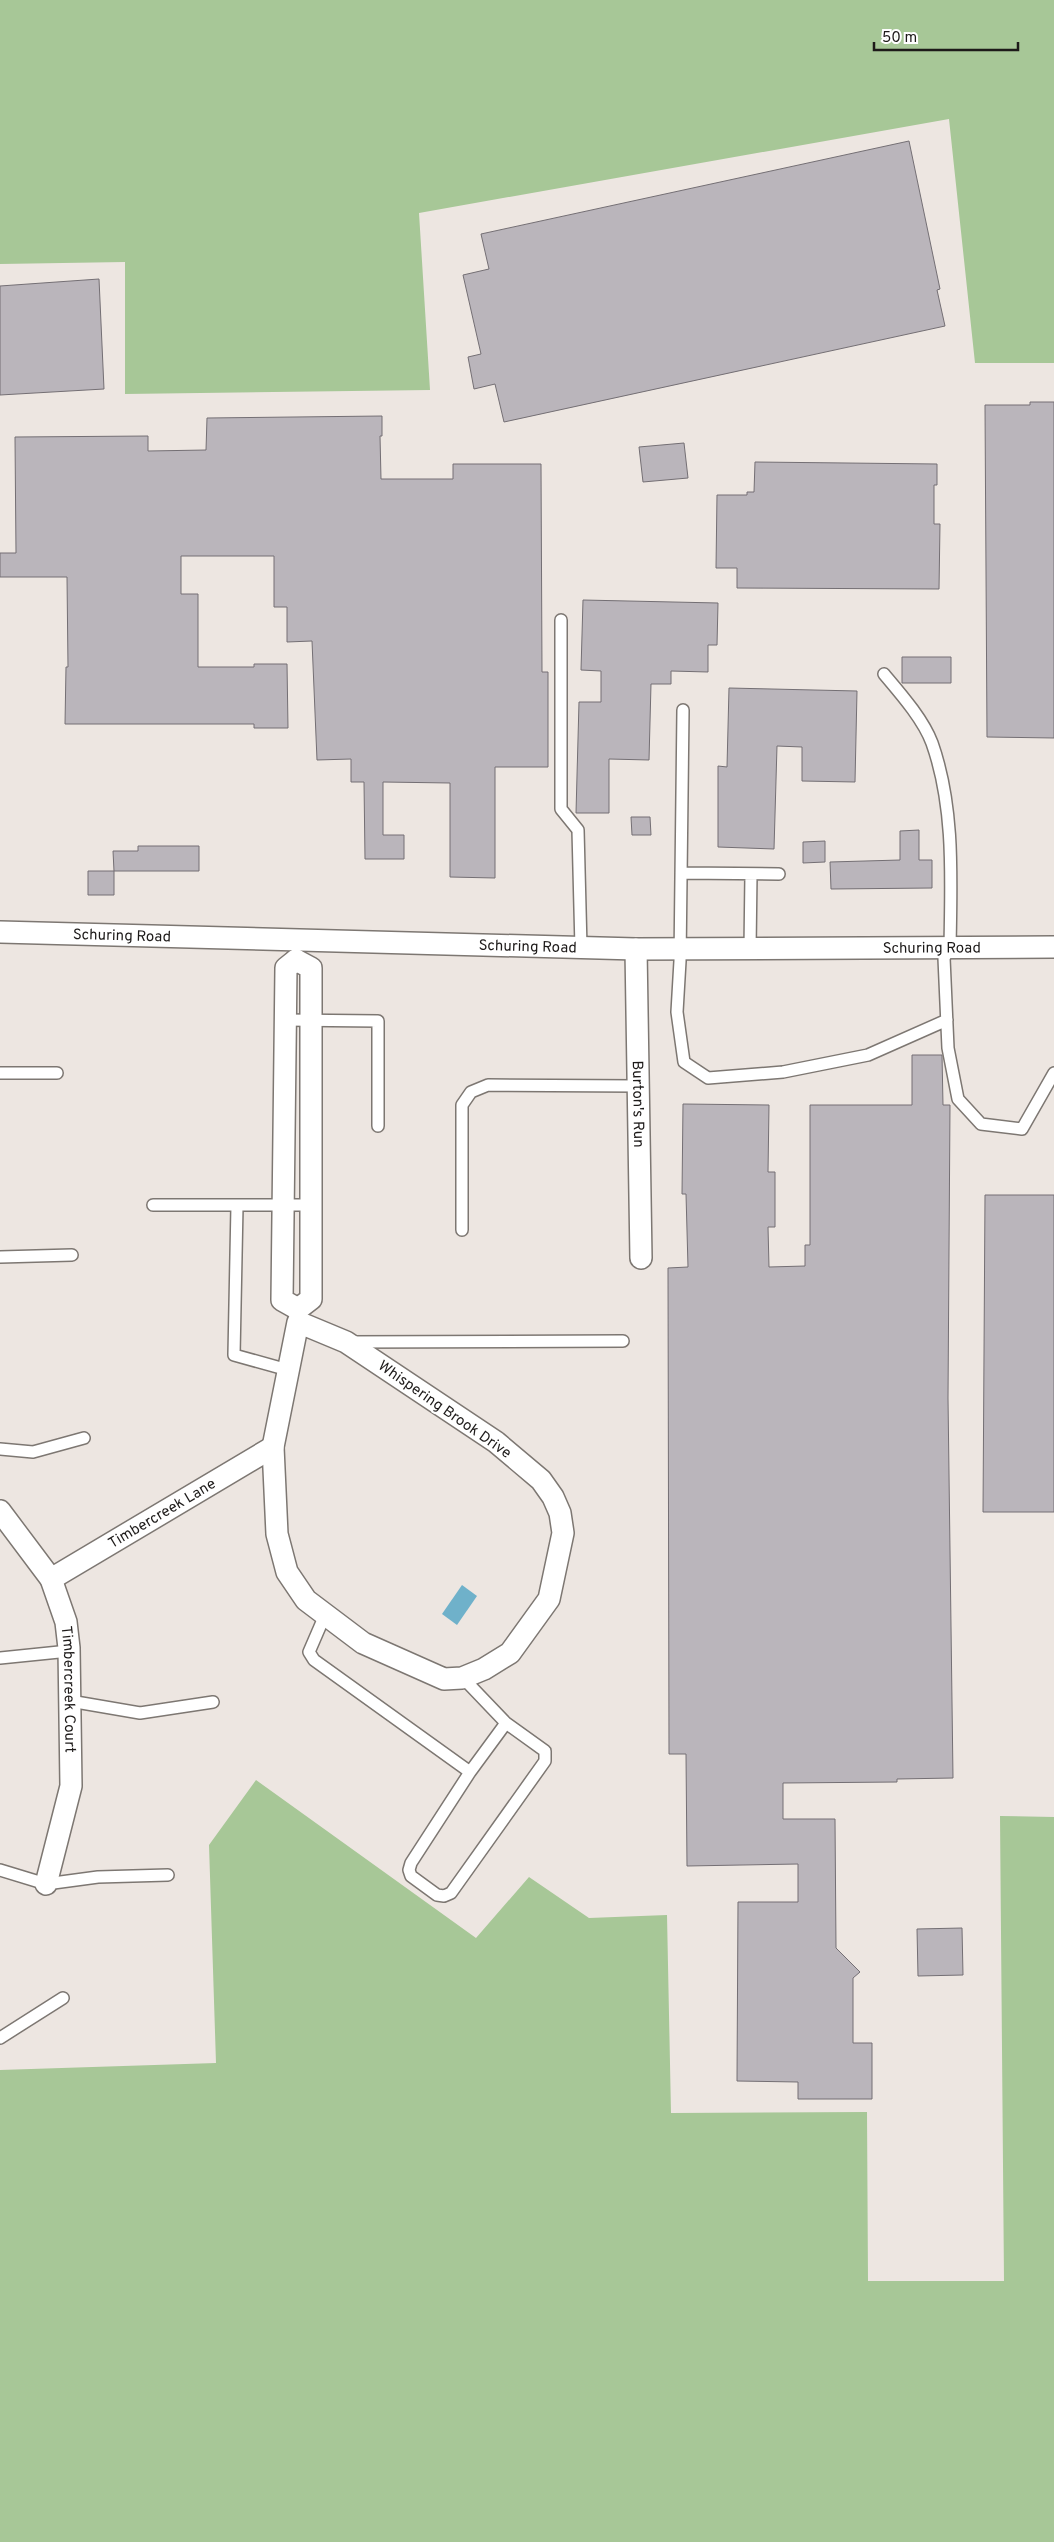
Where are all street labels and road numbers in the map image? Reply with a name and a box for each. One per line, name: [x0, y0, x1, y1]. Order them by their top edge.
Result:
street label: Schuring Road: [73, 926, 171, 948]
street label: Schuring Road: [478, 937, 577, 958]
street label: Schuring Road: [883, 939, 981, 959]
street label: Burton's Run: [627, 1060, 647, 1148]
street label: Whispering Brook Drive: [374, 1357, 514, 1463]
street label: Timbercreek Lane: [105, 1475, 220, 1554]
street label: Timbercreek Court: [56, 1625, 79, 1753]

